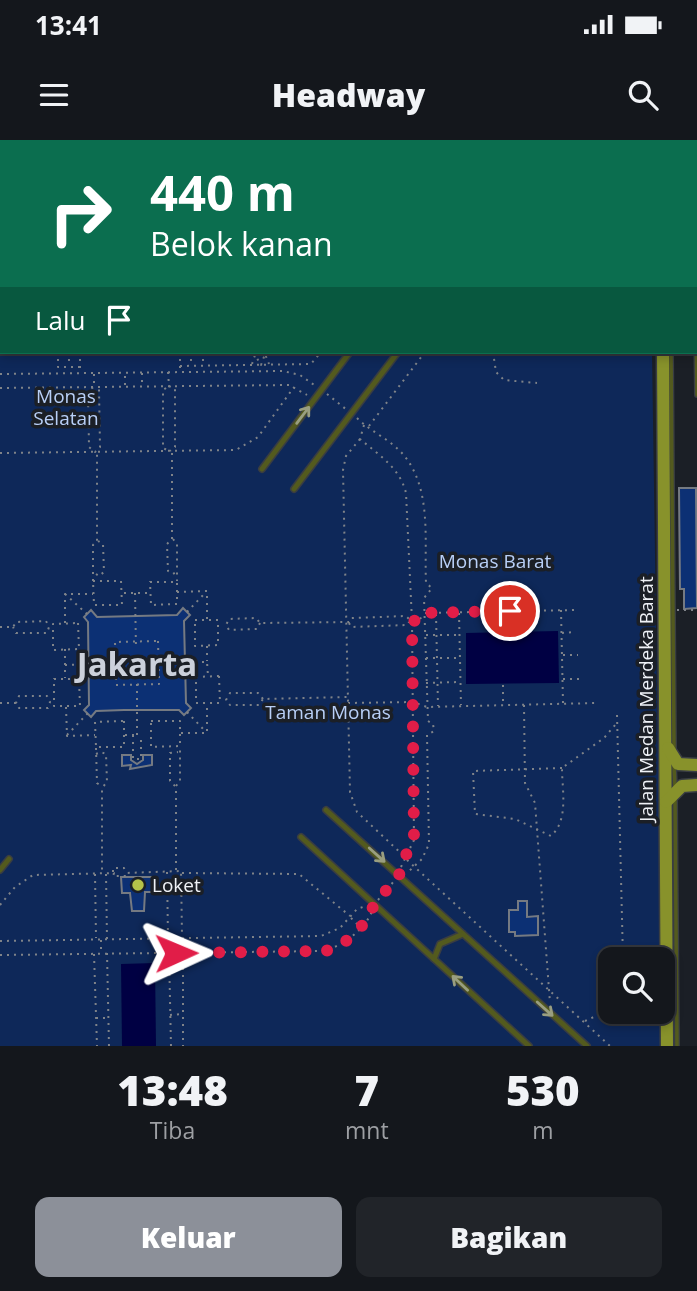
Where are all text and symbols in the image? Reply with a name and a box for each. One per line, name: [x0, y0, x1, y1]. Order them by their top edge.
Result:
text: 13:41: [35, 7, 102, 43]
text: Headway: [272, 73, 425, 116]
icon: menu: [35, 76, 73, 114]
icon: search: [624, 76, 662, 114]
text: 440 m: [150, 159, 295, 225]
icon: right: [35, 168, 126, 259]
text: Belok kanan: [150, 222, 333, 265]
icon: arrive: [100, 301, 138, 339]
text: Lalu: [35, 302, 86, 338]
park label: Monas Selatan: [33, 383, 99, 431]
one-way arrow: [295, 406, 310, 424]
park label: Monas Barat: [439, 548, 552, 574]
street label: Jalan Medan Merdeka Barat: [633, 576, 659, 824]
pin: [480, 581, 540, 641]
icon: arrive: [491, 592, 529, 630]
district label: Jakarta: [74, 641, 197, 686]
park label: Taman Monas: [265, 699, 391, 725]
one-way arrow: [367, 847, 385, 863]
place label: Loket: [152, 872, 201, 898]
marker: Loket: [130, 877, 146, 893]
position arrow: [139, 916, 213, 990]
map controls: [598, 947, 675, 1024]
button: search: [598, 947, 675, 1024]
one-way arrow: [452, 975, 469, 992]
one-way arrow: [536, 1000, 553, 1017]
text: 13:48: [117, 1061, 228, 1118]
text: 7: [355, 1061, 379, 1118]
text: 530: [506, 1061, 580, 1118]
text: Tiba: [150, 1114, 195, 1146]
text: mnt: [345, 1114, 389, 1146]
text: m: [532, 1114, 553, 1146]
button: Keluar: [35, 1197, 342, 1277]
button: Bagikan: [356, 1197, 662, 1277]

